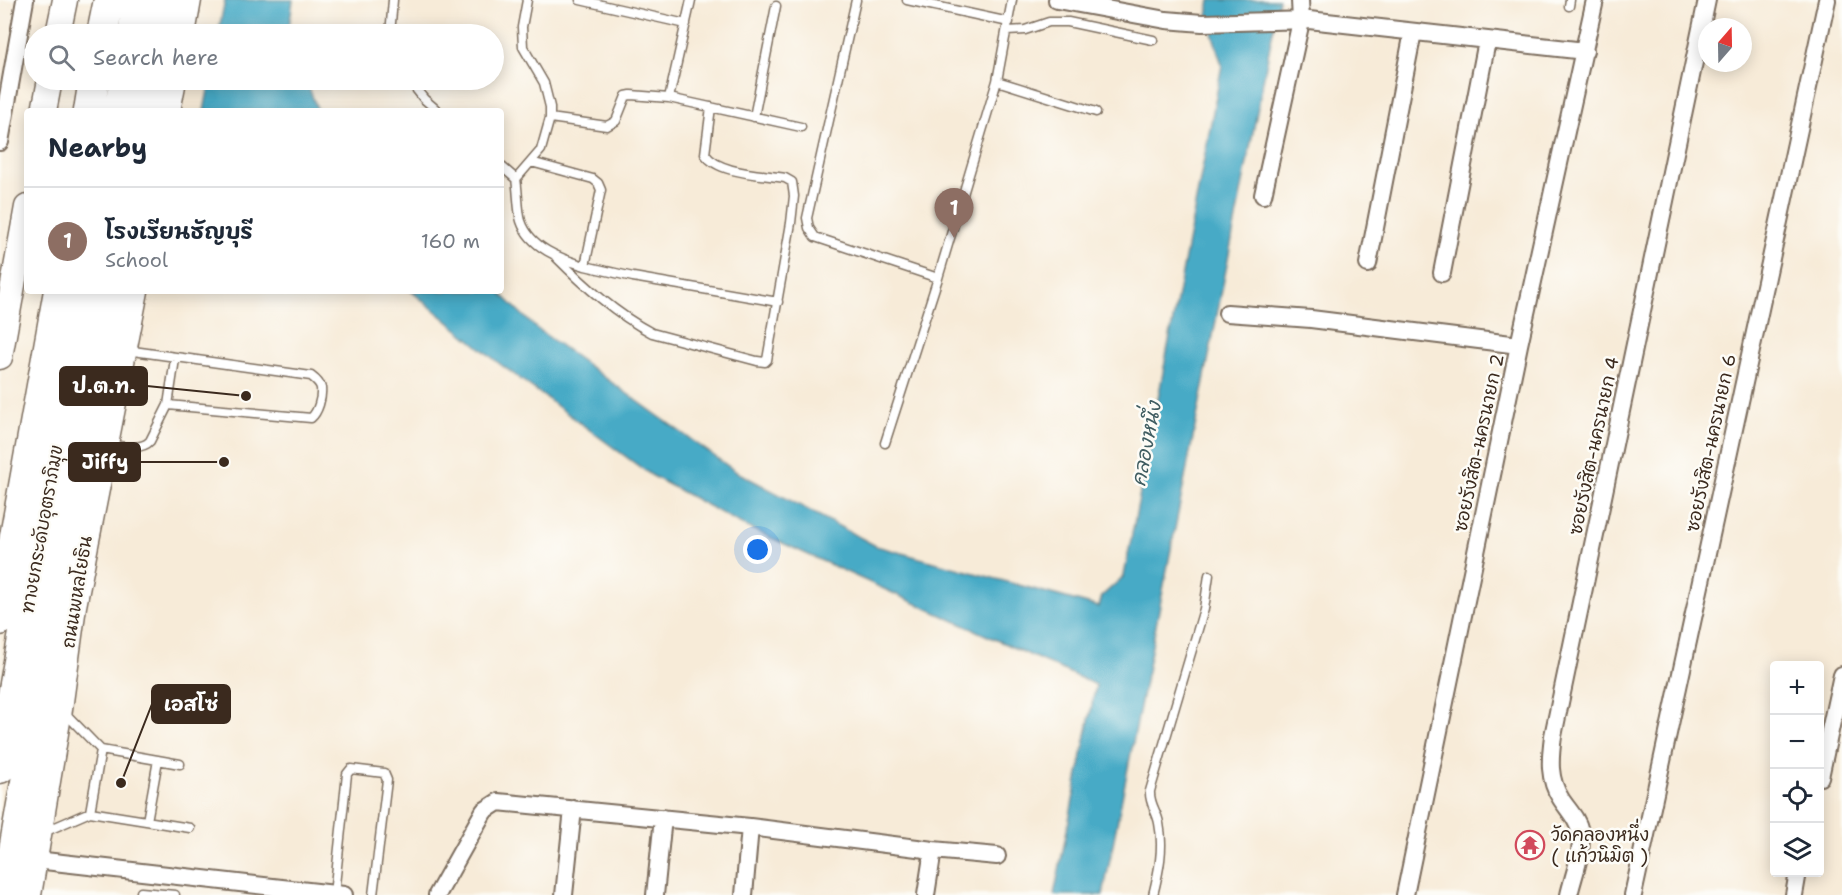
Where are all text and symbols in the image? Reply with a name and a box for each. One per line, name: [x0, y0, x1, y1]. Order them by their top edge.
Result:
north arrow: [1698, 18, 1752, 72]
search box: [24, 24, 504, 90]
icon: search: [45, 41, 78, 74]
text: Search here: [93, 43, 219, 72]
text: Nearby: [48, 130, 147, 165]
pin: 1: [934, 188, 974, 238]
text: โรงเรียนธัญบุรี: [105, 217, 253, 246]
text: 1: [63, 228, 72, 254]
text: 160 m: [421, 228, 480, 254]
text: School: [105, 247, 168, 273]
street label: ซอยรังสิต-นครนายก 2: [1448, 352, 1510, 534]
street label: ซอยรังสิต-นครนายก 6: [1680, 352, 1742, 534]
street label: ซอยรังสิต-นครนายก 4: [1563, 355, 1625, 537]
callout: ป.ต.ท.: [60, 367, 147, 405]
text: ป.ต.ท.: [72, 373, 136, 399]
water label: คลองหนึ่ง: [1121, 397, 1167, 488]
street label: ทางยกระดับอุตราภิมุข: [15, 443, 71, 616]
callout: Jiffy: [69, 443, 140, 481]
text: Jiffy: [81, 449, 129, 475]
street label: ถนนพหลโยธิน: [55, 534, 98, 650]
your location: [743, 535, 772, 564]
map controls: [1770, 661, 1824, 877]
button: +: [1770, 661, 1824, 715]
callout: เอสโซ่: [152, 685, 230, 723]
text: เอสโซ่: [164, 691, 219, 717]
button: −: [1770, 715, 1824, 769]
button: locate: [1770, 769, 1824, 823]
place label: วัดคลองหนึ่ง ( แก้วนิมิต ): [1551, 818, 1649, 868]
button: layers: [1770, 823, 1824, 877]
temple icon: วัดคลองหนึ่ง ( แก้วนิมิต ): [1514, 829, 1546, 861]

